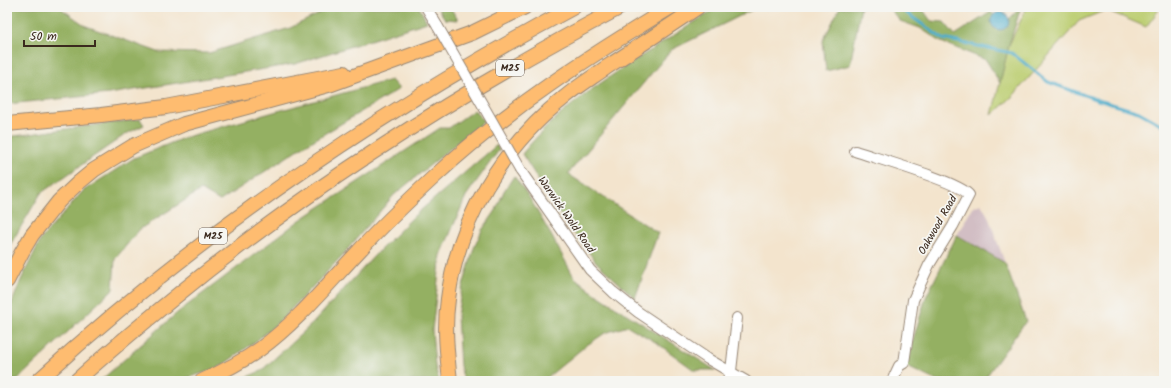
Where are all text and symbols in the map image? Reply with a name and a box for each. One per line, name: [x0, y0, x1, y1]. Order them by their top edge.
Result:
scale bar: [24, 22, 95, 48]
text: 50 m: [30, 27, 57, 46]
road number: M25: [496, 60, 524, 76]
street label: Warwick Wold Road: [533, 173, 600, 257]
street label: Oakwood Road: [914, 191, 963, 258]
road number: M25: [199, 228, 227, 244]

